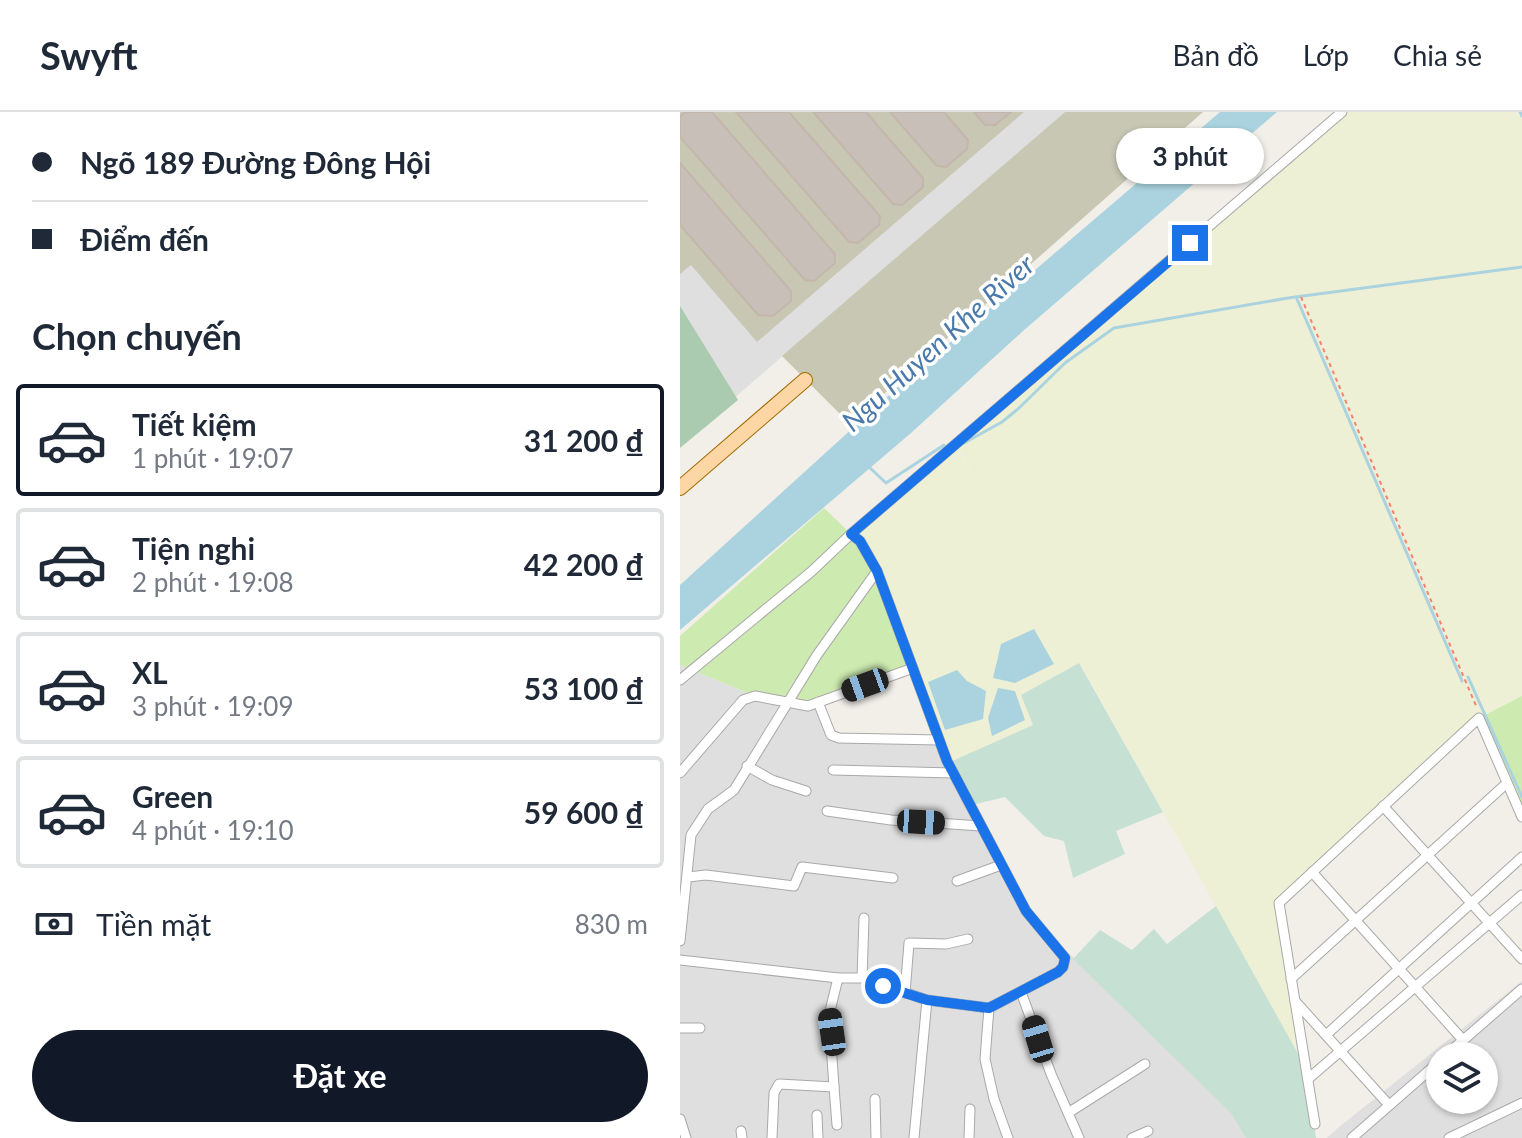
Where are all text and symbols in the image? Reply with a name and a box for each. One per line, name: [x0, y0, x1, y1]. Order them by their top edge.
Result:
text: Swyft: [40, 32, 138, 78]
text: Bản đồ: [1173, 38, 1259, 72]
text: Lớp: [1303, 38, 1349, 72]
text: Chia sẻ: [1393, 38, 1482, 72]
callout: 3 phút: [1116, 127, 1264, 183]
text: 3 phút: [1152, 140, 1228, 172]
text: Ngõ 189 Đường Đông Hội: [80, 144, 431, 180]
text: Điểm đến: [80, 221, 209, 257]
route end: [1172, 225, 1208, 261]
water label: Ngu Huyen Khe River: [834, 247, 1041, 438]
text: Chọn chuyến: [32, 314, 242, 358]
icon: car: [36, 404, 108, 476]
text: Tiết kiệm: [132, 406, 257, 442]
text: 31 200 ₫: [524, 422, 644, 458]
text: 1 phút · 19:07: [132, 442, 294, 474]
icon: car: [36, 528, 108, 600]
text: Tiện nghi: [132, 530, 255, 566]
text: 42 200 ₫: [524, 546, 644, 582]
text: 2 phút · 19:08: [132, 566, 294, 598]
icon: car: [36, 652, 108, 724]
text: XL: [132, 654, 168, 690]
car: [838, 666, 892, 704]
text: 53 100 ₫: [524, 670, 644, 706]
text: 3 phút · 19:09: [132, 690, 294, 722]
icon: car: [36, 776, 108, 848]
text: Green: [132, 778, 213, 814]
text: 59 600 ₫: [524, 794, 644, 830]
car: [896, 809, 946, 835]
text: 4 phút · 19:10: [132, 814, 294, 846]
icon: cash: [32, 902, 76, 946]
text: Tiền mặt: [96, 906, 211, 942]
text: 830 m: [575, 908, 648, 940]
route start: [865, 968, 901, 1004]
car: [817, 1007, 847, 1057]
car: [1020, 1013, 1056, 1065]
button: Đặt xe: [32, 1030, 648, 1122]
map controls: [1426, 1042, 1498, 1114]
button: layers: [1426, 1042, 1498, 1114]

